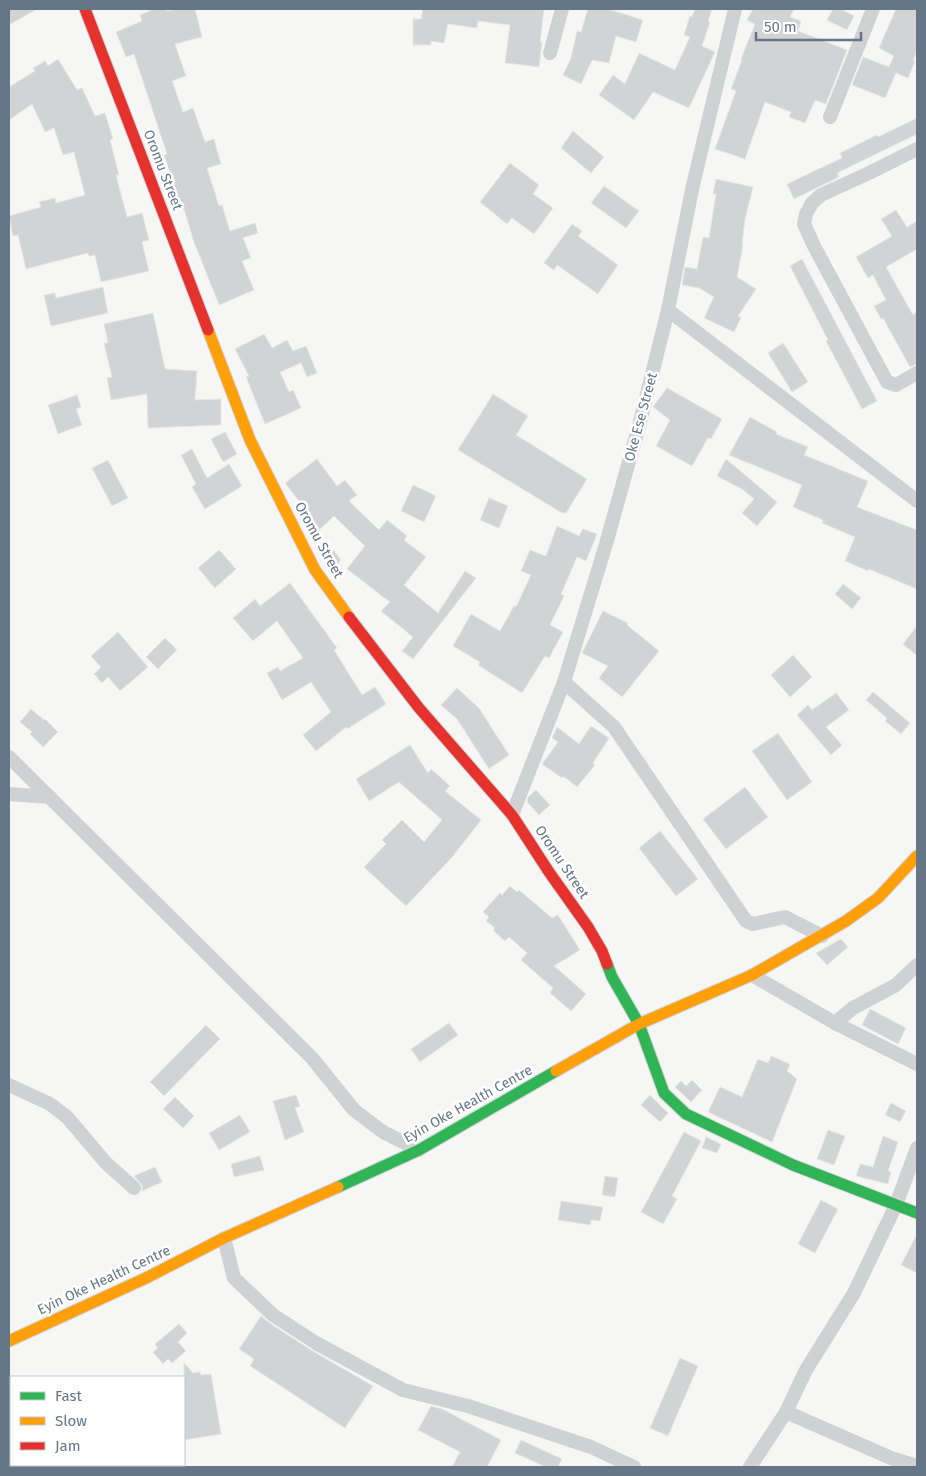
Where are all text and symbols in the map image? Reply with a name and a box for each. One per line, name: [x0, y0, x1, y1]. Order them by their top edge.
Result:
scale bar: [756, 10, 861, 42]
text: 50 m: [764, 18, 797, 36]
street label: Oromu Street: [140, 127, 186, 213]
street label: Oke Ese Street: [621, 370, 661, 463]
street label: Oromu Street: [291, 499, 347, 582]
street label: Oromu Street: [531, 822, 593, 903]
street label: Eyin Oke Health Centre: [401, 1062, 535, 1146]
street label: Eyin Oke Health Centre: [35, 1242, 173, 1318]
legend: [10, 1376, 185, 1466]
text: Fast: [55, 1387, 82, 1405]
text: Slow: [55, 1412, 87, 1430]
text: Jam: [55, 1437, 81, 1455]

